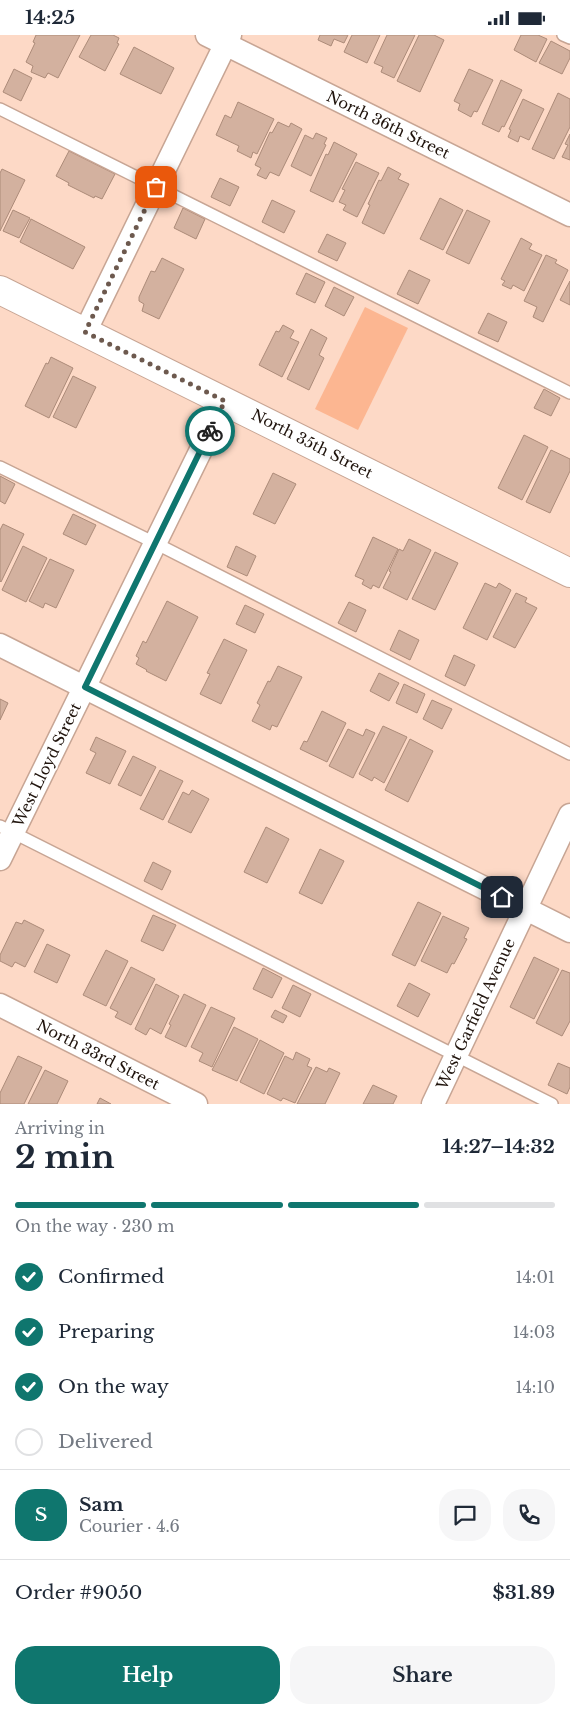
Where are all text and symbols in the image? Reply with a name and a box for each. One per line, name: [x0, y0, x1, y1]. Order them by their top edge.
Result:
text: 14:25: [25, 6, 75, 29]
street label: North 36th Street: [324, 87, 453, 163]
pin: [135, 166, 177, 208]
icon: bag: [142, 173, 170, 201]
street label: North 35th Street: [248, 405, 376, 482]
courier: [185, 406, 235, 456]
icon: bike: [196, 417, 224, 445]
street label: West Lloyd Street: [8, 699, 85, 831]
pin: [481, 876, 523, 918]
icon: home: [488, 883, 516, 911]
street label: West Garfield Avenue: [432, 935, 519, 1093]
street label: North 33rd Street: [34, 1015, 163, 1094]
text: Arriving in: [15, 1118, 105, 1138]
text: 14:27–14:32: [442, 1135, 555, 1158]
text: 2 min: [15, 1137, 115, 1177]
text: On the way · 230 m: [15, 1216, 175, 1236]
icon: check: [15, 1263, 43, 1291]
text: Confirmed: [58, 1265, 164, 1288]
text: 14:01: [515, 1267, 555, 1287]
icon: check: [15, 1318, 43, 1346]
text: Preparing: [58, 1320, 154, 1343]
text: 14:03: [513, 1322, 555, 1342]
icon: check: [15, 1373, 43, 1401]
text: On the way: [58, 1375, 169, 1398]
text: 14:10: [515, 1377, 555, 1397]
text: Delivered: [58, 1430, 153, 1453]
button: chat: [439, 1489, 491, 1541]
button: phone: [503, 1489, 555, 1541]
text: Sam: [79, 1493, 124, 1516]
text: S: [35, 1503, 47, 1526]
text: Courier · 4.6: [79, 1516, 180, 1536]
text: Order #9050: [15, 1581, 142, 1604]
text: $31.89: [493, 1581, 555, 1604]
button: Help: [15, 1646, 280, 1704]
button: Share: [290, 1646, 555, 1704]

